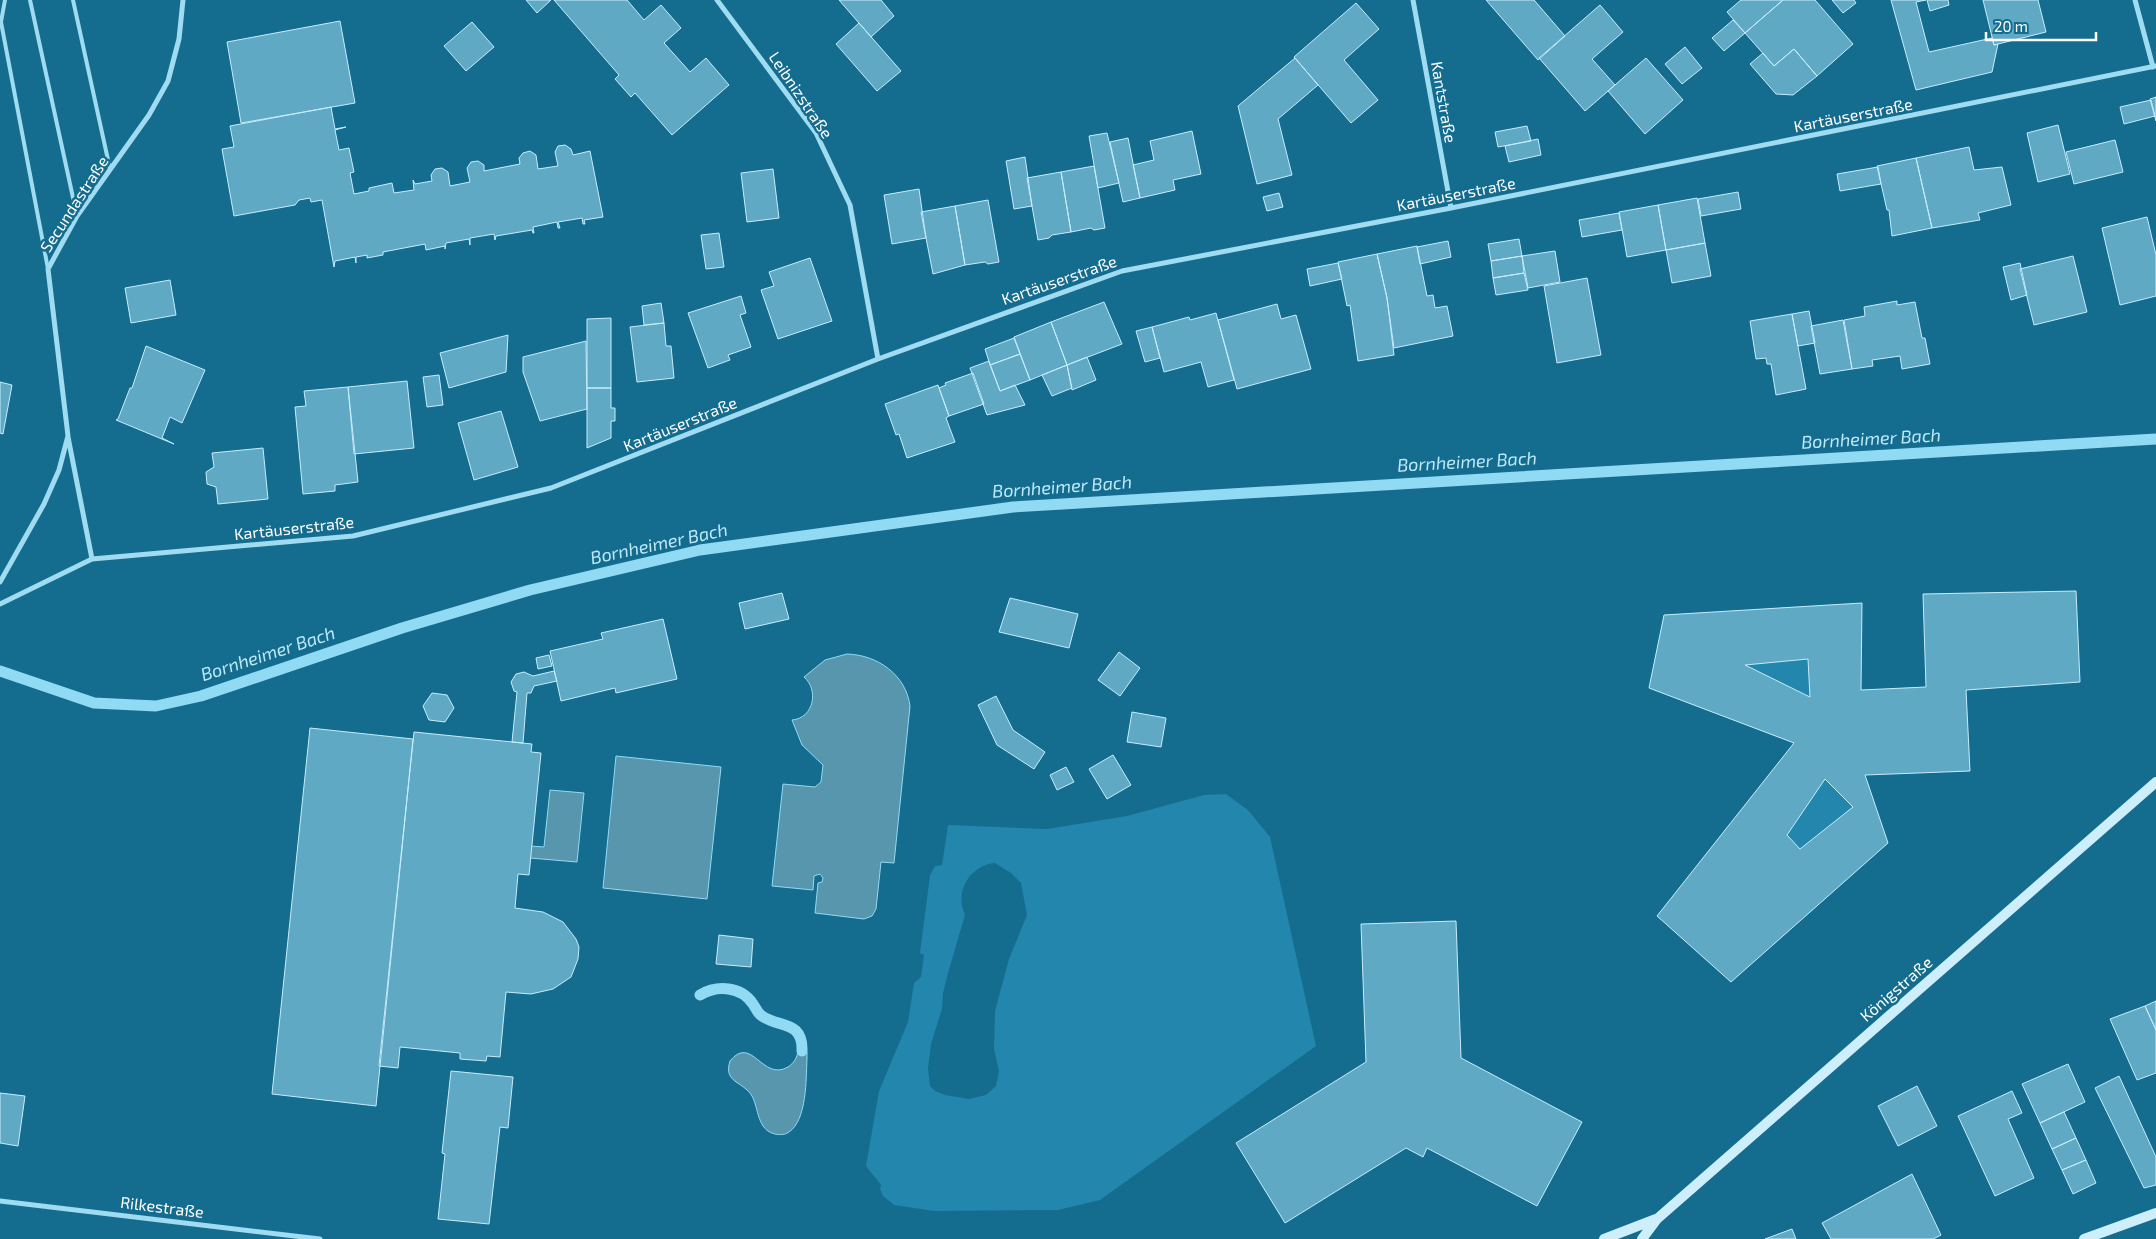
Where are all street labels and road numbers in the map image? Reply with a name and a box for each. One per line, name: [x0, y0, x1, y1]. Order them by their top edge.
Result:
street label: Leibnizstraße: [766, 48, 837, 142]
street label: Kantstraße: [1428, 60, 1461, 144]
street label: Kartäuserstraße: [1792, 94, 1914, 135]
street label: Secundastraße: [36, 152, 112, 255]
street label: Kartäuserstraße: [1395, 173, 1517, 214]
street label: Kartäuserstraße: [999, 251, 1119, 308]
street label: Kartäuserstraße: [620, 392, 739, 455]
street label: Kartäuserstraße: [233, 512, 355, 543]
street label: Königstraße: [1856, 952, 1936, 1025]
street label: Rilkestraße: [119, 1192, 205, 1221]

